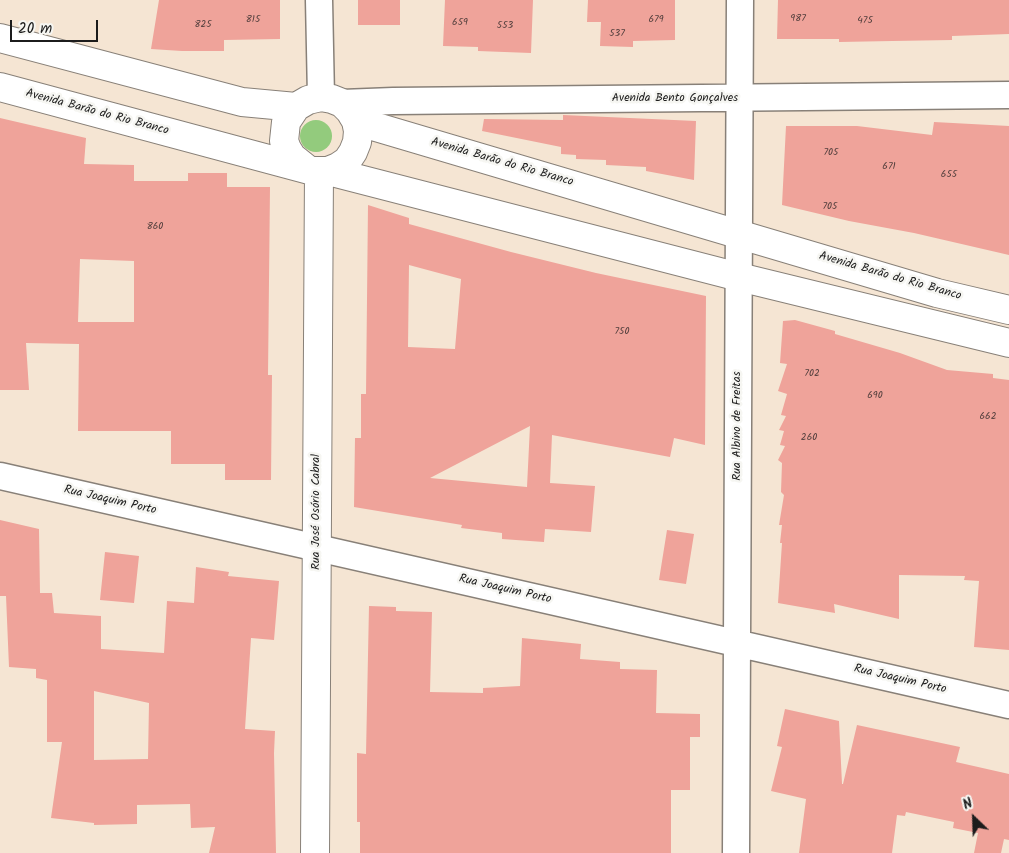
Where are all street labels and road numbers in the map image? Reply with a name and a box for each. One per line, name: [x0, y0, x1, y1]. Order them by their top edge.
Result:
street label: Avenida Barão do Rio Branco: [24, 87, 170, 139]
street label: Avenida Bento Gonçalves: [612, 92, 738, 106]
street label: Avenida Barão do Rio Branco: [429, 136, 575, 190]
street label: Avenida Barão do Rio Branco: [817, 250, 963, 304]
street label: Rua Albino de Freitas: [731, 371, 745, 481]
street label: Rua José Osório Cabral: [310, 454, 324, 570]
street label: Rua Joaquim Porto: [62, 483, 158, 519]
street label: Rua Joaquim Porto: [457, 572, 553, 608]
street label: Rua Joaquim Porto: [852, 662, 948, 698]

